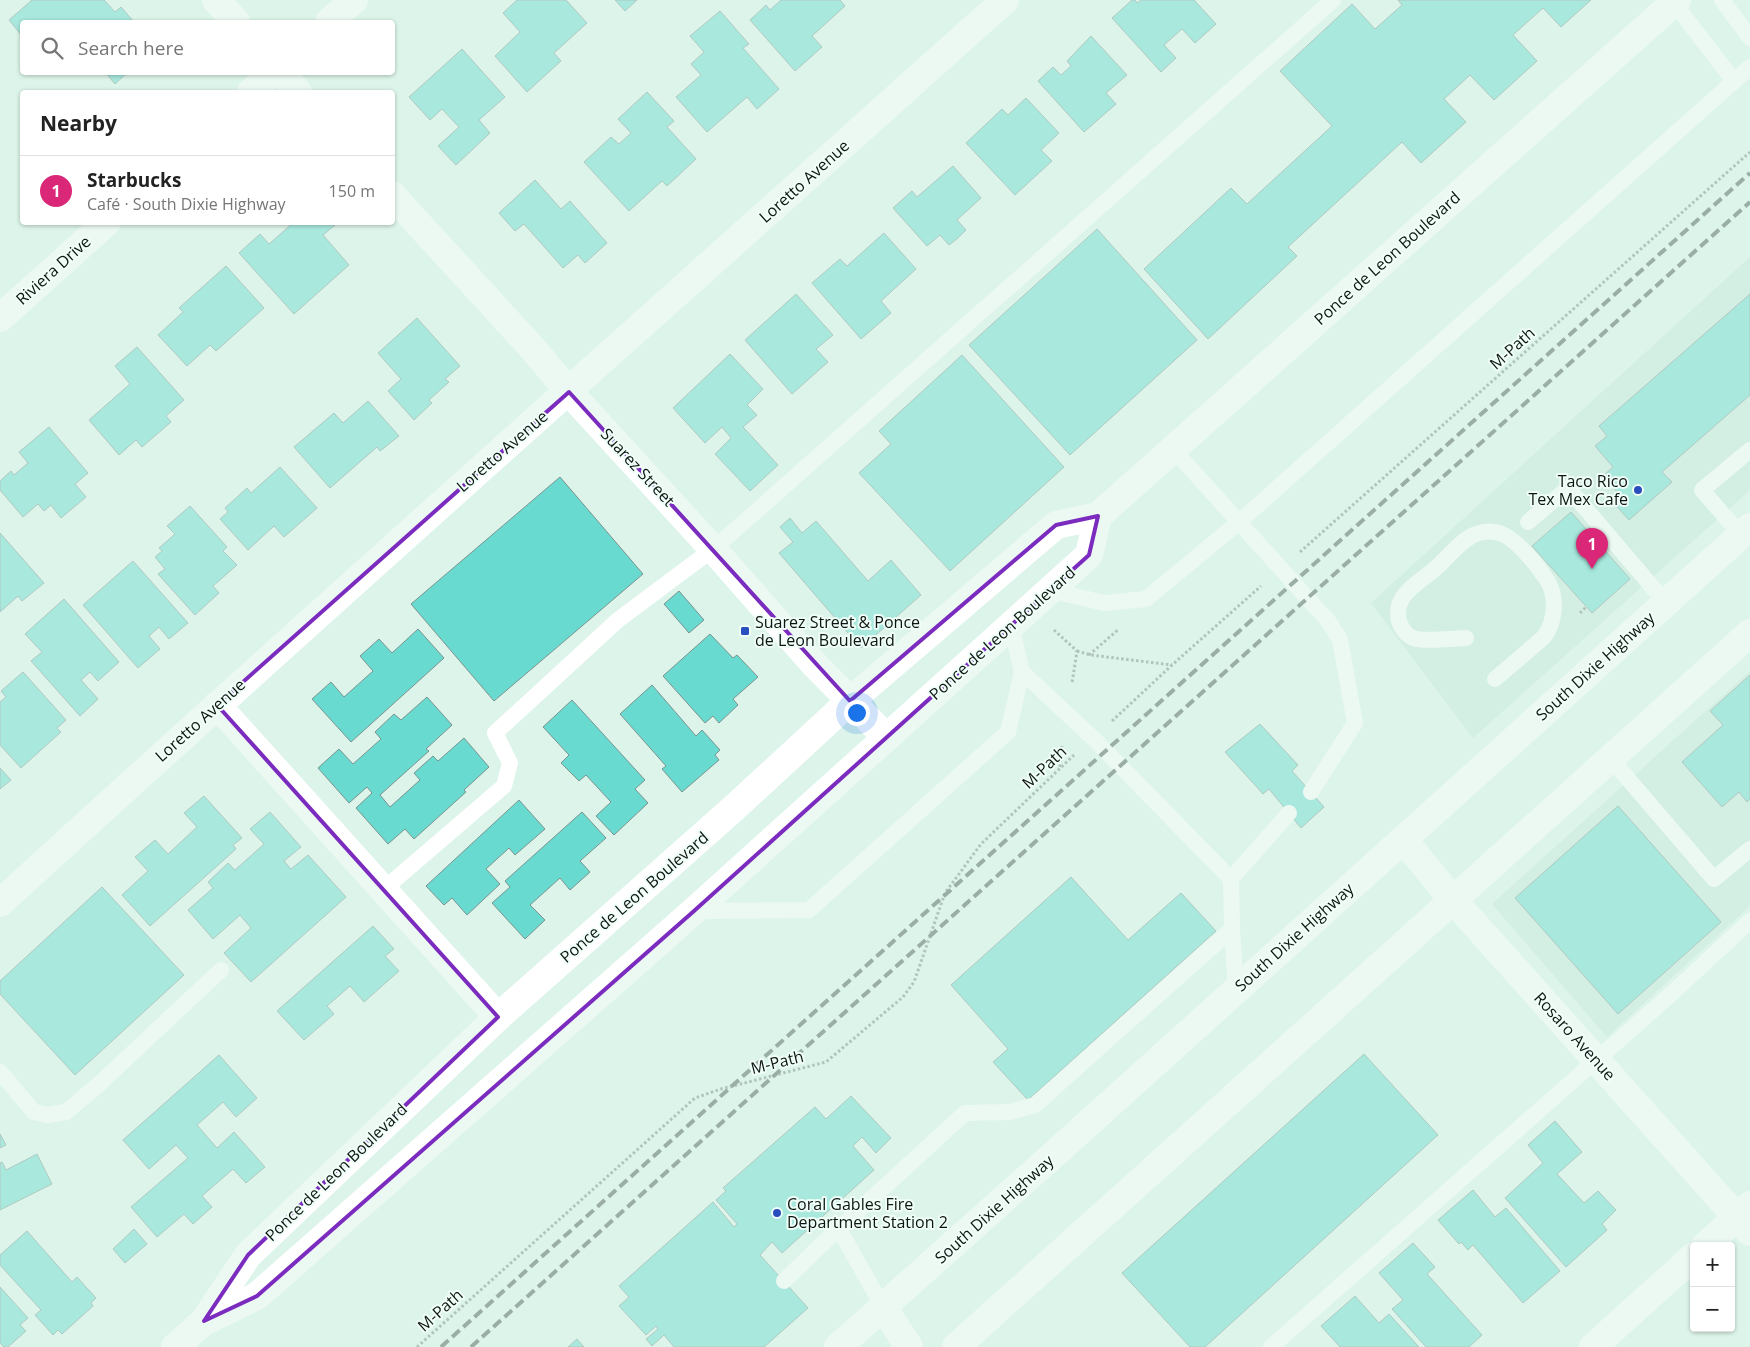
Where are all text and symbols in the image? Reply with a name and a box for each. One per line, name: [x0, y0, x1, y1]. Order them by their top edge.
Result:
search box: [20, 20, 395, 75]
icon: search: [38, 34, 66, 62]
text: Search here: [78, 35, 184, 61]
text: Nearby: [40, 109, 117, 137]
street label: Loretto Avenue: [754, 135, 854, 227]
text: Starbucks: [87, 167, 181, 193]
text: 1: [51, 180, 61, 202]
text: 150 m: [329, 180, 375, 202]
street label: Ponce de Leon Boulevard: [1309, 186, 1465, 330]
text: Café · South Dixie Highway: [87, 193, 286, 215]
street label: Riviera Drive: [11, 230, 95, 310]
street label: M-Path: [1485, 322, 1539, 374]
street label: Loretto Avenue: [452, 405, 552, 497]
street label: Suarez Street: [596, 423, 680, 511]
place label: Taco Rico Tex Mex Cafe: [1528, 470, 1628, 510]
marker: Taco Rico Tex Mex Cafe: [1632, 484, 1644, 496]
pin: 1: [1576, 528, 1608, 569]
street label: Ponce de Leon Boulevard: [924, 561, 1080, 705]
street label: South Dixie Highway: [1531, 606, 1660, 725]
place label: Suarez Street & Ponce de Leon Boulevard: [755, 611, 920, 651]
marker: Suarez Street & Ponce de Leon Boulevard: [739, 625, 751, 637]
street label: Loretto Avenue: [150, 674, 250, 766]
your location: [844, 700, 870, 726]
street label: M-Path: [1017, 741, 1071, 793]
street label: Ponce de Leon Boulevard: [555, 826, 713, 968]
street label: South Dixie Highway: [1230, 877, 1359, 996]
street label: Rosaro Avenue: [1529, 987, 1621, 1085]
street label: M-Path: [748, 1045, 806, 1079]
street label: Ponce de Leon Boulevard: [260, 1098, 412, 1246]
street label: South Dixie Highway: [930, 1149, 1059, 1268]
place label: Coral Gables Fire Department Station 2: [787, 1193, 948, 1233]
marker: Coral Gables Fire Department Station 2: [771, 1207, 783, 1219]
map controls: [1690, 1242, 1735, 1332]
button: +: [1690, 1242, 1735, 1287]
street label: M-Path: [413, 1284, 467, 1336]
button: −: [1690, 1287, 1735, 1332]

